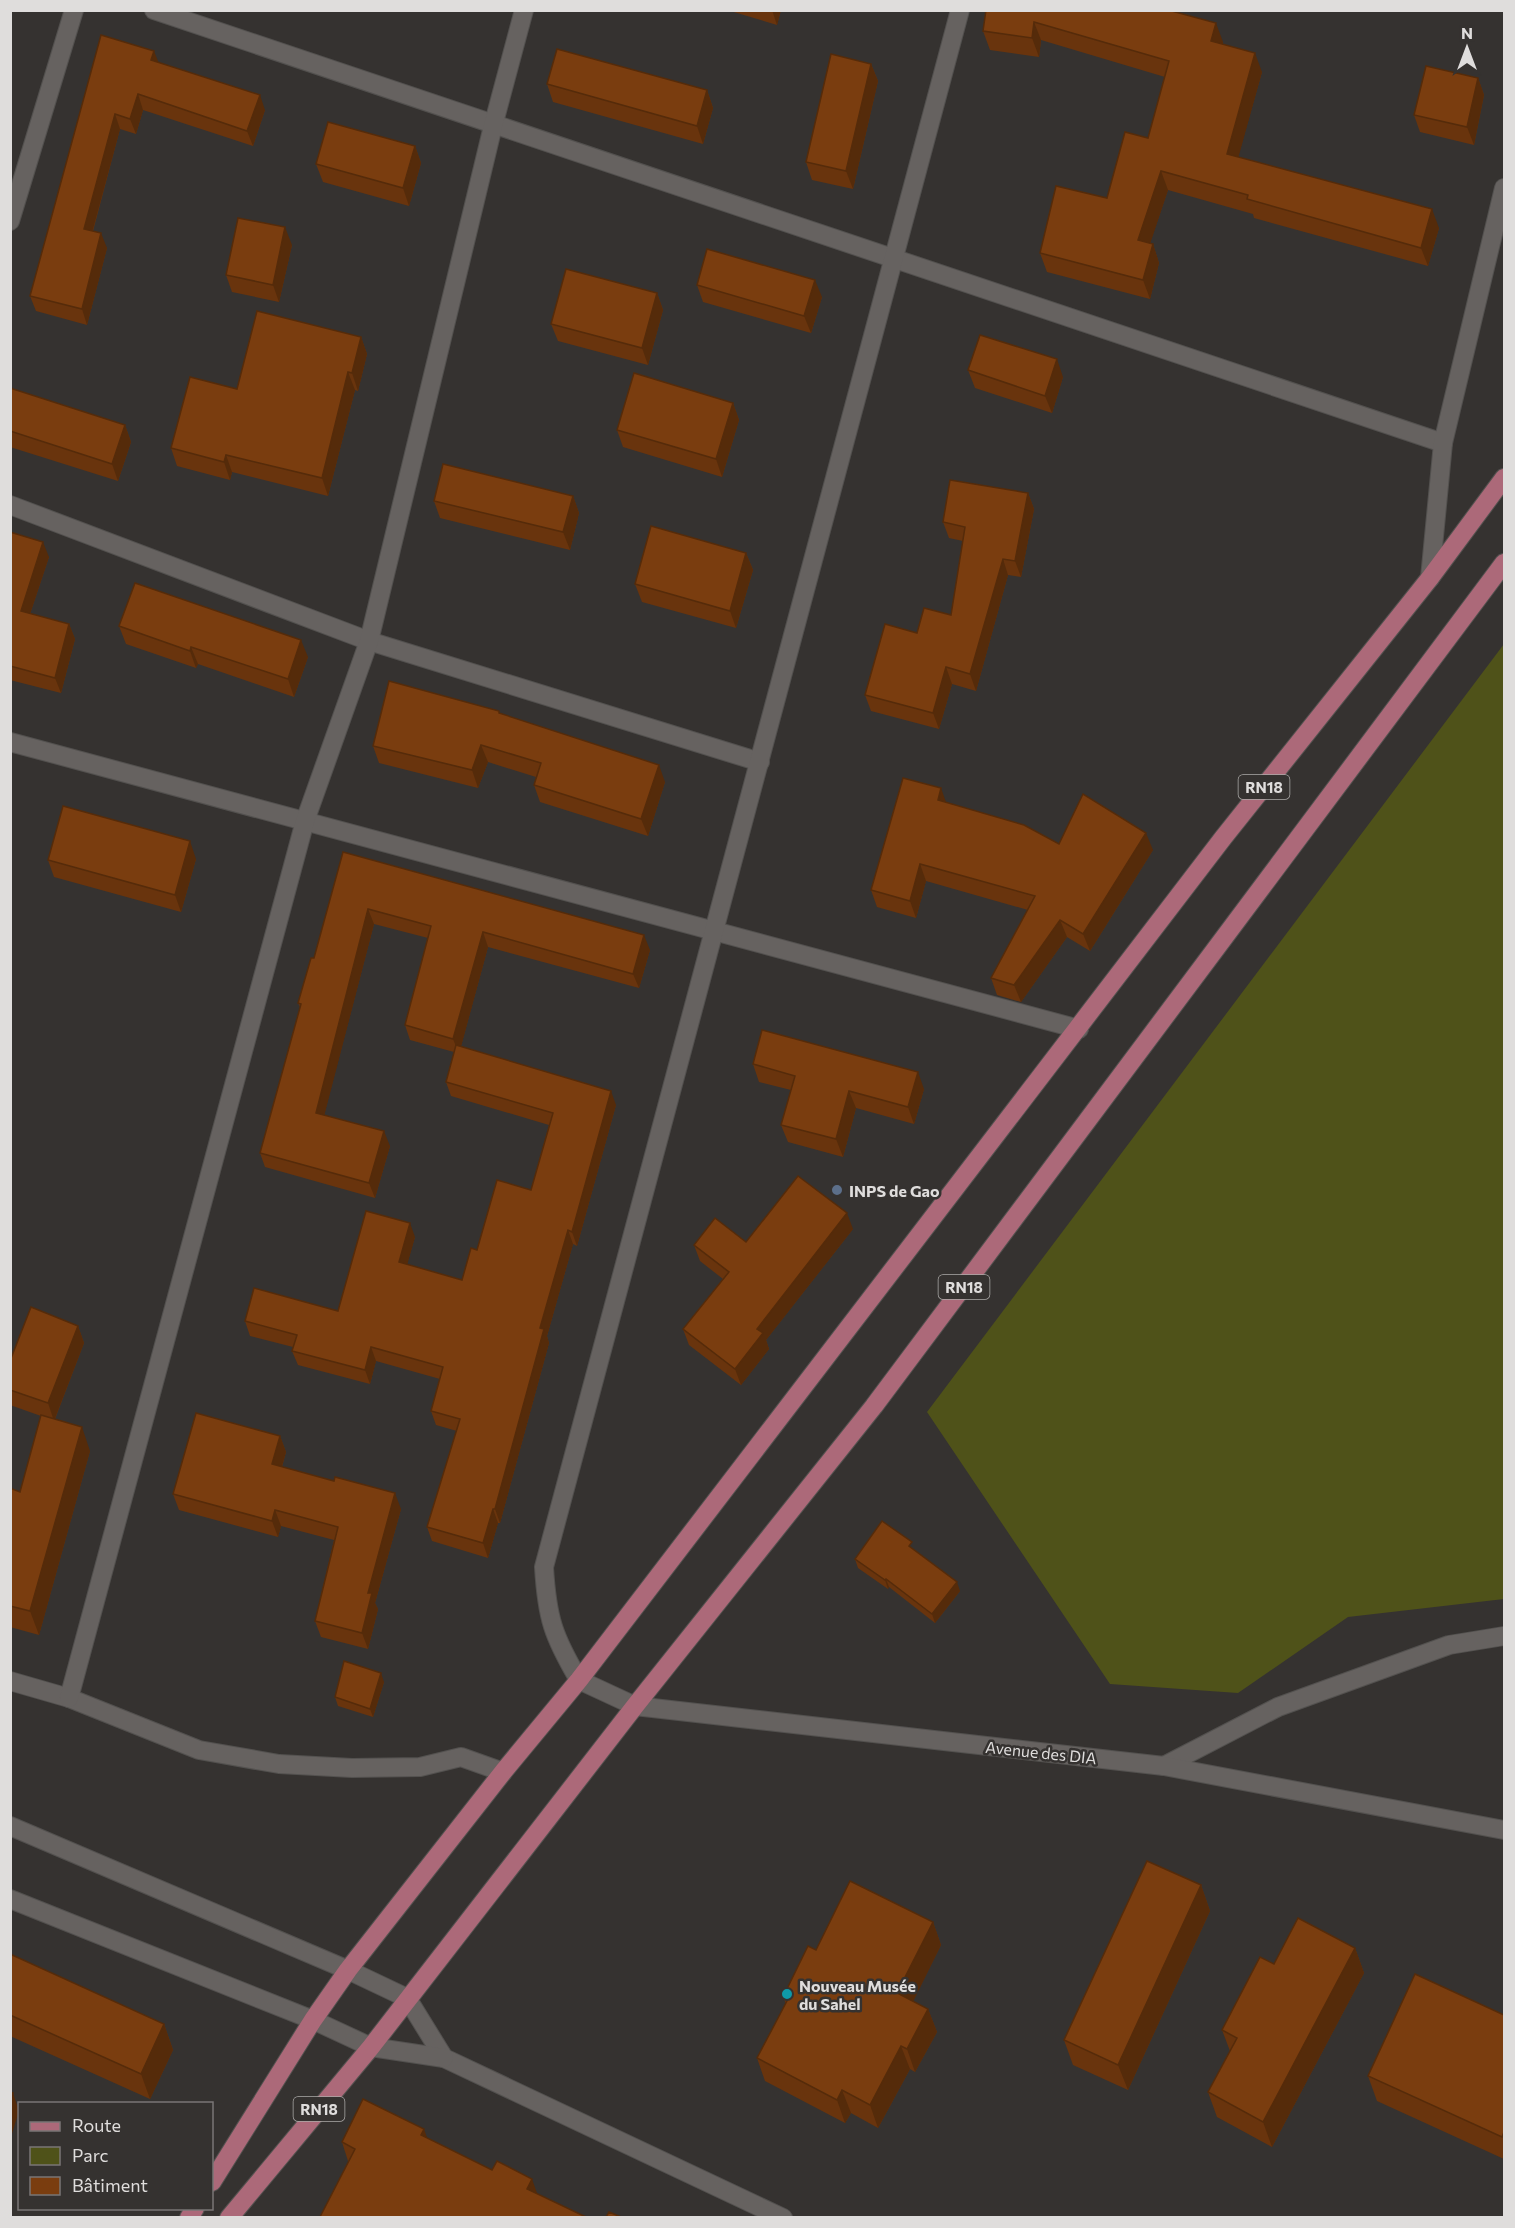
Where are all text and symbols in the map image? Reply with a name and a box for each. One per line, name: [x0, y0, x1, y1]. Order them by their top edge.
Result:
north arrow: [1437, 18, 1497, 78]
text: N: [1461, 23, 1473, 42]
road number: RN18: [1238, 775, 1290, 799]
place label: INPS de Gao: [849, 1181, 940, 1200]
marker: INPS de Gao: [830, 1183, 844, 1197]
road number: RN18: [938, 1275, 990, 1299]
street label: Avenue des DIA: [984, 1737, 1098, 1767]
place label: Nouveau Musée du Sahel: [799, 1976, 916, 2013]
marker: Nouveau Musée du Sahel: [780, 1987, 794, 2001]
road number: RN18: [294, 2097, 344, 2121]
legend: [18, 2102, 213, 2210]
text: Route: [72, 2114, 121, 2136]
text: Parc: [72, 2144, 109, 2166]
text: Bâtiment: [72, 2174, 148, 2196]

